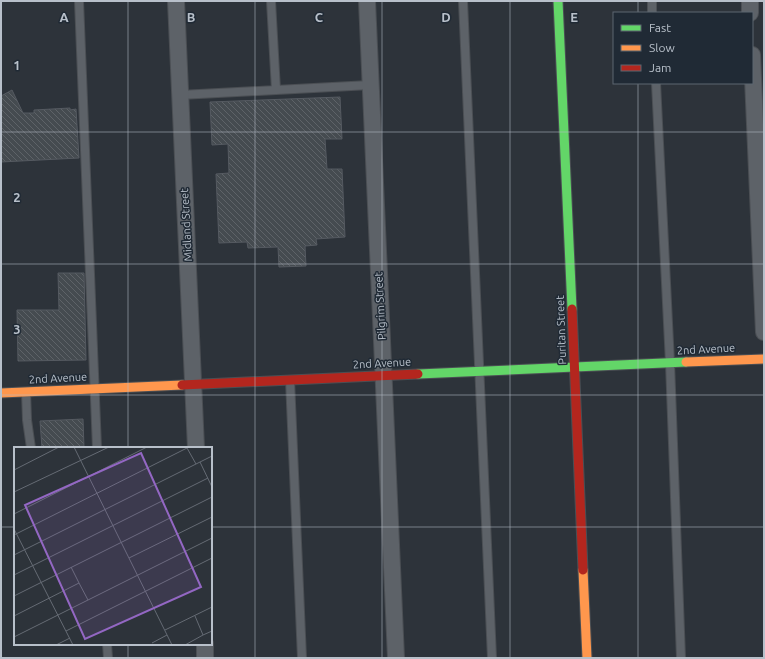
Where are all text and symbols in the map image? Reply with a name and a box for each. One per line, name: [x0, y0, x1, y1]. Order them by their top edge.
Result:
text: A: [59, 10, 69, 24]
text: B: [187, 10, 196, 24]
text: C: [315, 10, 324, 24]
text: D: [441, 10, 451, 24]
text: E: [570, 10, 578, 24]
legend: [613, 12, 753, 84]
text: Fast: [649, 21, 671, 34]
text: Slow: [649, 41, 675, 54]
text: 1: [13, 58, 21, 72]
text: Jam: [649, 61, 671, 74]
street label: Midland Street: [178, 187, 194, 262]
text: 2: [13, 190, 21, 204]
street label: Pilgrim Street: [372, 271, 388, 340]
street label: Puritan Street: [554, 295, 568, 365]
text: 3: [13, 322, 21, 336]
street label: 2nd Avenue: [676, 341, 736, 357]
street label: 2nd Avenue: [352, 355, 412, 371]
street label: 2nd Avenue: [28, 370, 88, 386]
inset map: [14, 447, 212, 645]

